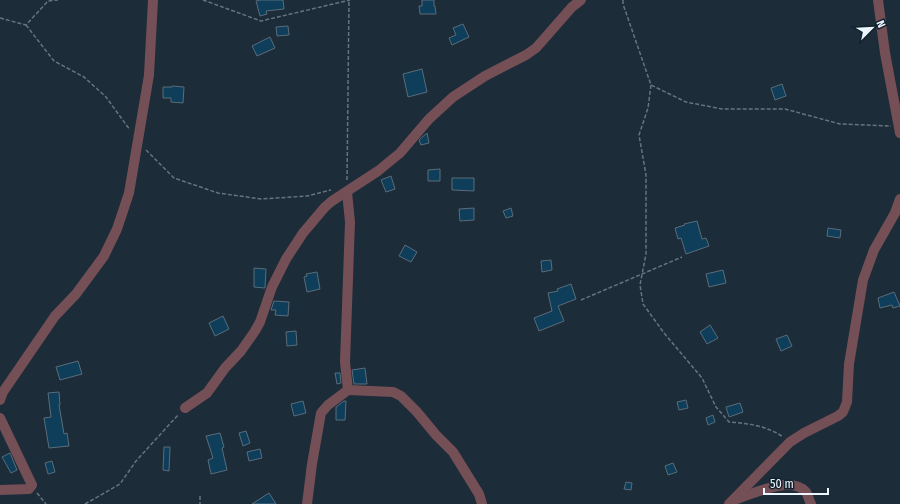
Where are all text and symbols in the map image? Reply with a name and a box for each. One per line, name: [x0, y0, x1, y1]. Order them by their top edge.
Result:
north arrow: [852, 8, 892, 48]
text: N: [873, 18, 888, 30]
scale bar: [764, 470, 828, 496]
text: 50 m: [770, 477, 794, 491]

